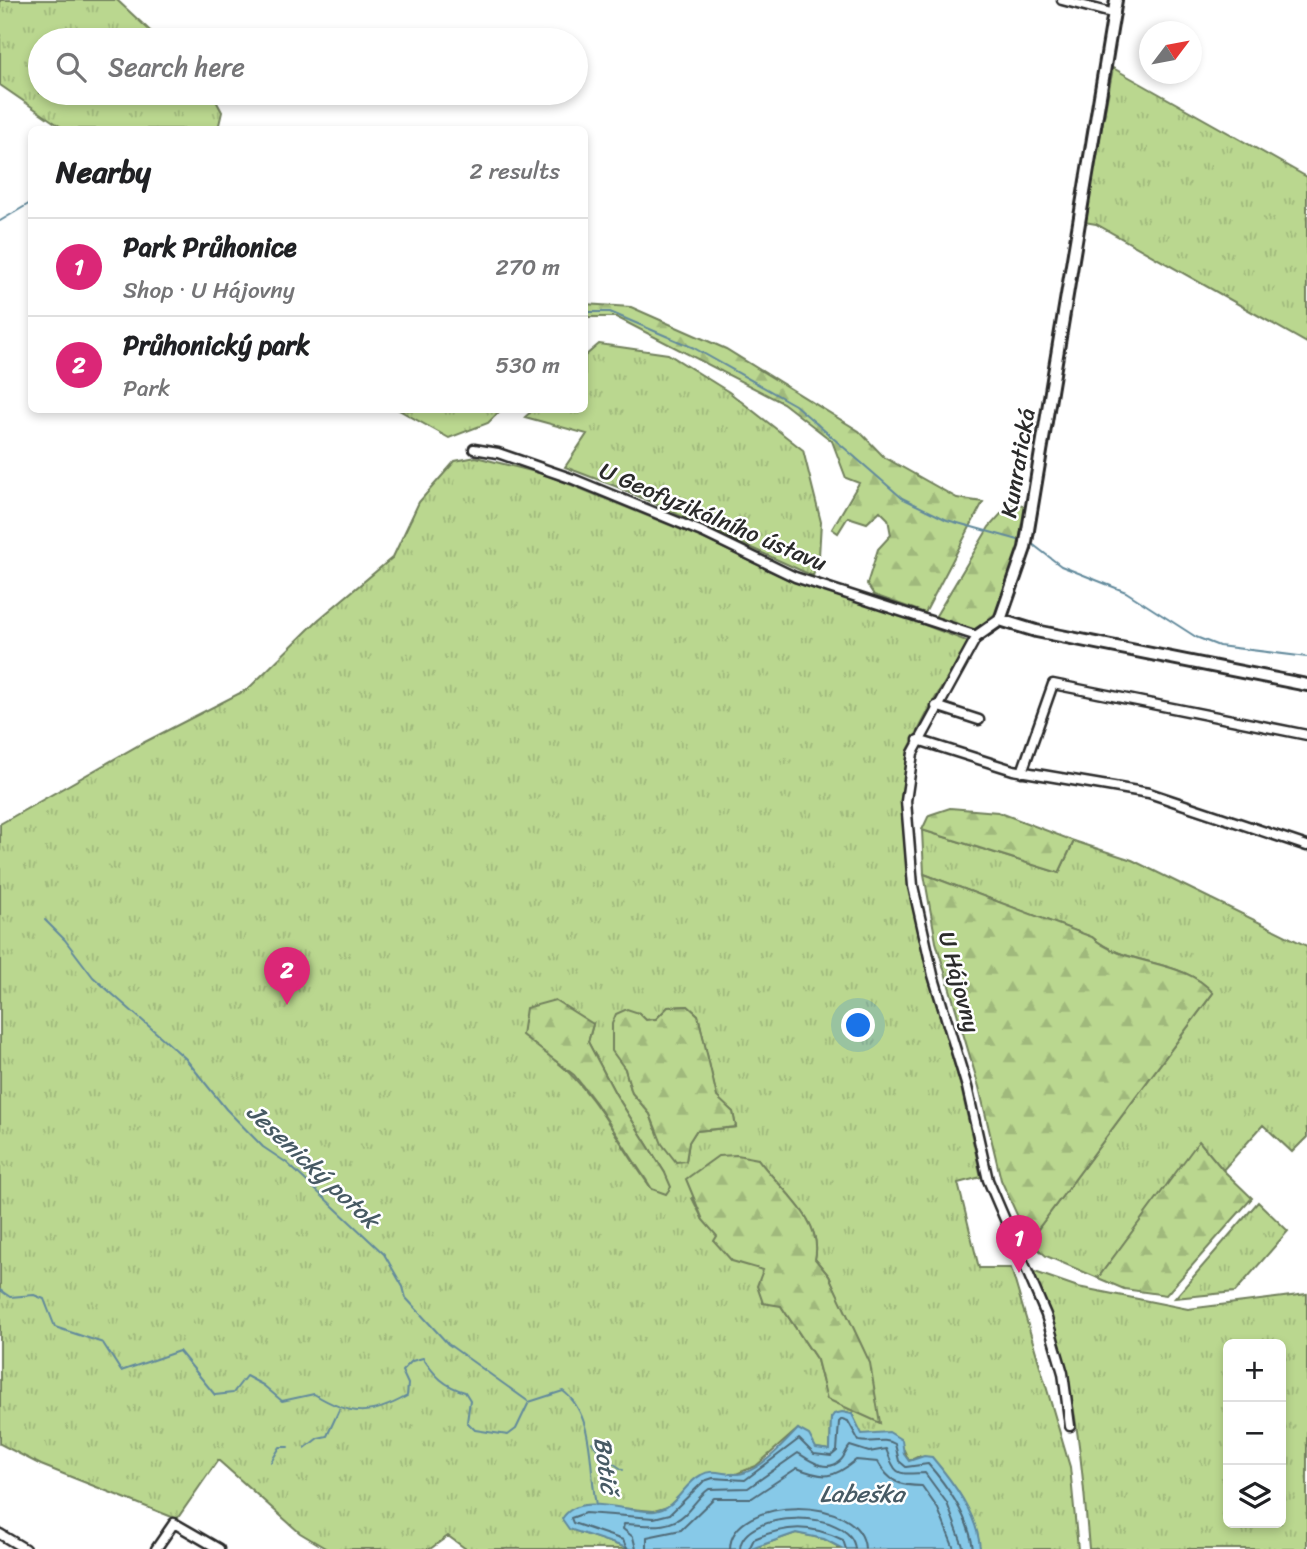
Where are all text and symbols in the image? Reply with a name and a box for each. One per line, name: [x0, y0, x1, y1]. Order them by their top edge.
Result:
north arrow: [1139, 21, 1202, 84]
search box: [28, 28, 588, 105]
text: Search here: [108, 44, 245, 90]
icon: search: [52, 48, 90, 86]
text: Nearby: [56, 145, 151, 199]
text: 2 results: [469, 151, 560, 192]
text: Park Průhonice: [123, 224, 296, 270]
text: 1: [74, 247, 84, 288]
text: 270 m: [495, 247, 560, 288]
text: Shop · U Hájovny: [123, 270, 295, 311]
text: Průhonický park: [123, 322, 310, 368]
text: 2: [72, 345, 86, 386]
text: 530 m: [495, 345, 560, 386]
text: Park: [123, 368, 170, 409]
street label: Kunratická: [988, 405, 1048, 521]
street label: U Geofyzikálního ústavu: [593, 450, 833, 584]
street label: U Hájovny: [926, 927, 992, 1037]
pin: 2: [264, 947, 310, 1005]
your location: [841, 1008, 875, 1042]
water label: Jesenický potok: [237, 1093, 392, 1241]
pin: 1: [996, 1215, 1042, 1273]
map controls: [1223, 1339, 1286, 1528]
button: +: [1223, 1339, 1286, 1402]
button: −: [1223, 1402, 1286, 1465]
water label: Botič: [581, 1434, 632, 1502]
button: layers: [1223, 1465, 1286, 1528]
water label: Labeška: [820, 1473, 906, 1515]

